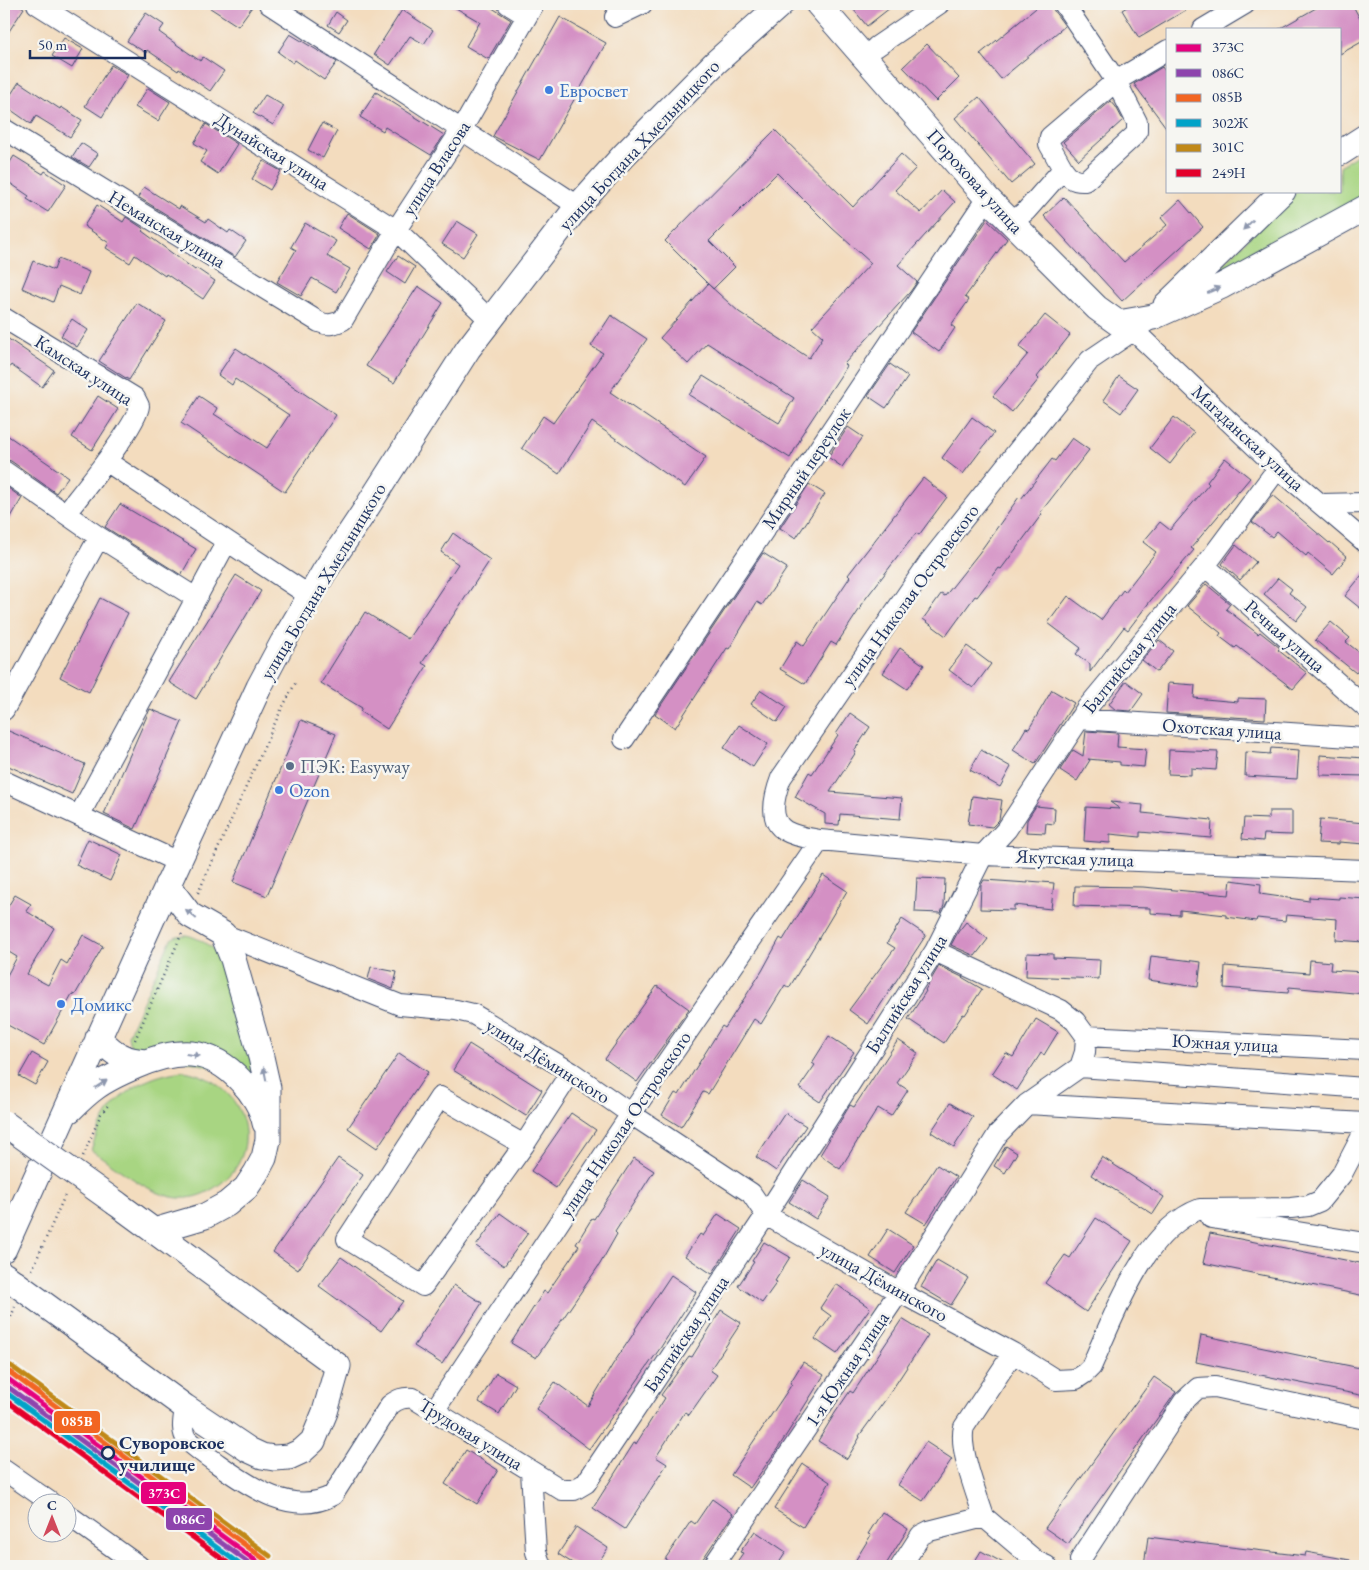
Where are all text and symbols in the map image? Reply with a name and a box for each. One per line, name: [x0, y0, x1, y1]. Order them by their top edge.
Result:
scale bar: [30, 28, 145, 60]
legend: [1166, 28, 1342, 192]
text: 50 m: [38, 35, 67, 54]
text: 373C: [1212, 37, 1244, 56]
street label: улица Богдана Хмельницкого: [553, 54, 725, 236]
text: 086С: [1212, 63, 1244, 82]
place label: Евросвет: [559, 78, 628, 103]
marker: Евросвет: [543, 84, 555, 96]
text: 085В: [1212, 87, 1243, 106]
street label: Дунайская улица: [210, 106, 334, 196]
text: 302Ж: [1212, 113, 1249, 132]
street label: улица Власова: [396, 115, 476, 220]
street label: Пороховая улица: [921, 123, 1029, 239]
text: 301С: [1212, 137, 1244, 156]
text: 249Н: [1212, 163, 1246, 182]
street label: Неманская улица: [104, 184, 231, 274]
one-way arrow: [1242, 219, 1254, 231]
one-way arrow: [1207, 285, 1221, 293]
street label: Камская улица: [30, 329, 138, 411]
street label: Магаданская улица: [1186, 379, 1310, 497]
street label: Мирный переулок: [756, 402, 856, 534]
street label: улица Богдана Хмельницкого: [254, 478, 392, 684]
street label: улица Николая Островского: [835, 499, 985, 691]
street label: Речная улица: [1239, 594, 1331, 678]
street label: Балтийская улица: [1076, 597, 1182, 719]
street label: Охотская улица: [1161, 712, 1283, 746]
place label: ПЭК: Easyway: [300, 754, 410, 779]
marker: ПЭК: Easyway: [284, 760, 296, 772]
place label: Ozon: [289, 778, 330, 803]
marker: Ozon: [273, 784, 285, 796]
street label: Якутская улица: [1014, 843, 1135, 873]
one-way arrow: [186, 908, 198, 920]
street label: Балтийская улица: [859, 929, 953, 1058]
place label: Домикс: [71, 992, 132, 1017]
marker: Домикс: [55, 998, 67, 1010]
street label: улица Дёминского: [481, 1013, 615, 1109]
street label: улица Николая Островского: [553, 1026, 697, 1222]
street label: Южная улица: [1171, 1028, 1279, 1058]
one-way arrow: [186, 1051, 202, 1059]
one-way arrow: [261, 1067, 269, 1082]
one-way arrow: [95, 1079, 108, 1088]
street label: улица Дёминского: [816, 1237, 952, 1327]
street label: Балтийская улица: [638, 1270, 735, 1397]
street label: 1-я Южная улица: [799, 1306, 895, 1431]
street label: Трудовая улица: [414, 1392, 528, 1476]
line badge: 085В: [53, 1410, 101, 1434]
text: 085В: [62, 1412, 93, 1430]
place label: Суворовское училище: [119, 1430, 225, 1477]
marker: Суворовское училище: [101, 1446, 115, 1460]
line badge: 373C: [140, 1481, 187, 1505]
text: 373C: [148, 1484, 180, 1502]
north arrow: [28, 1492, 78, 1542]
text: С: [47, 1496, 57, 1514]
line badge: 086С: [165, 1507, 213, 1531]
text: 086С: [173, 1510, 205, 1528]

